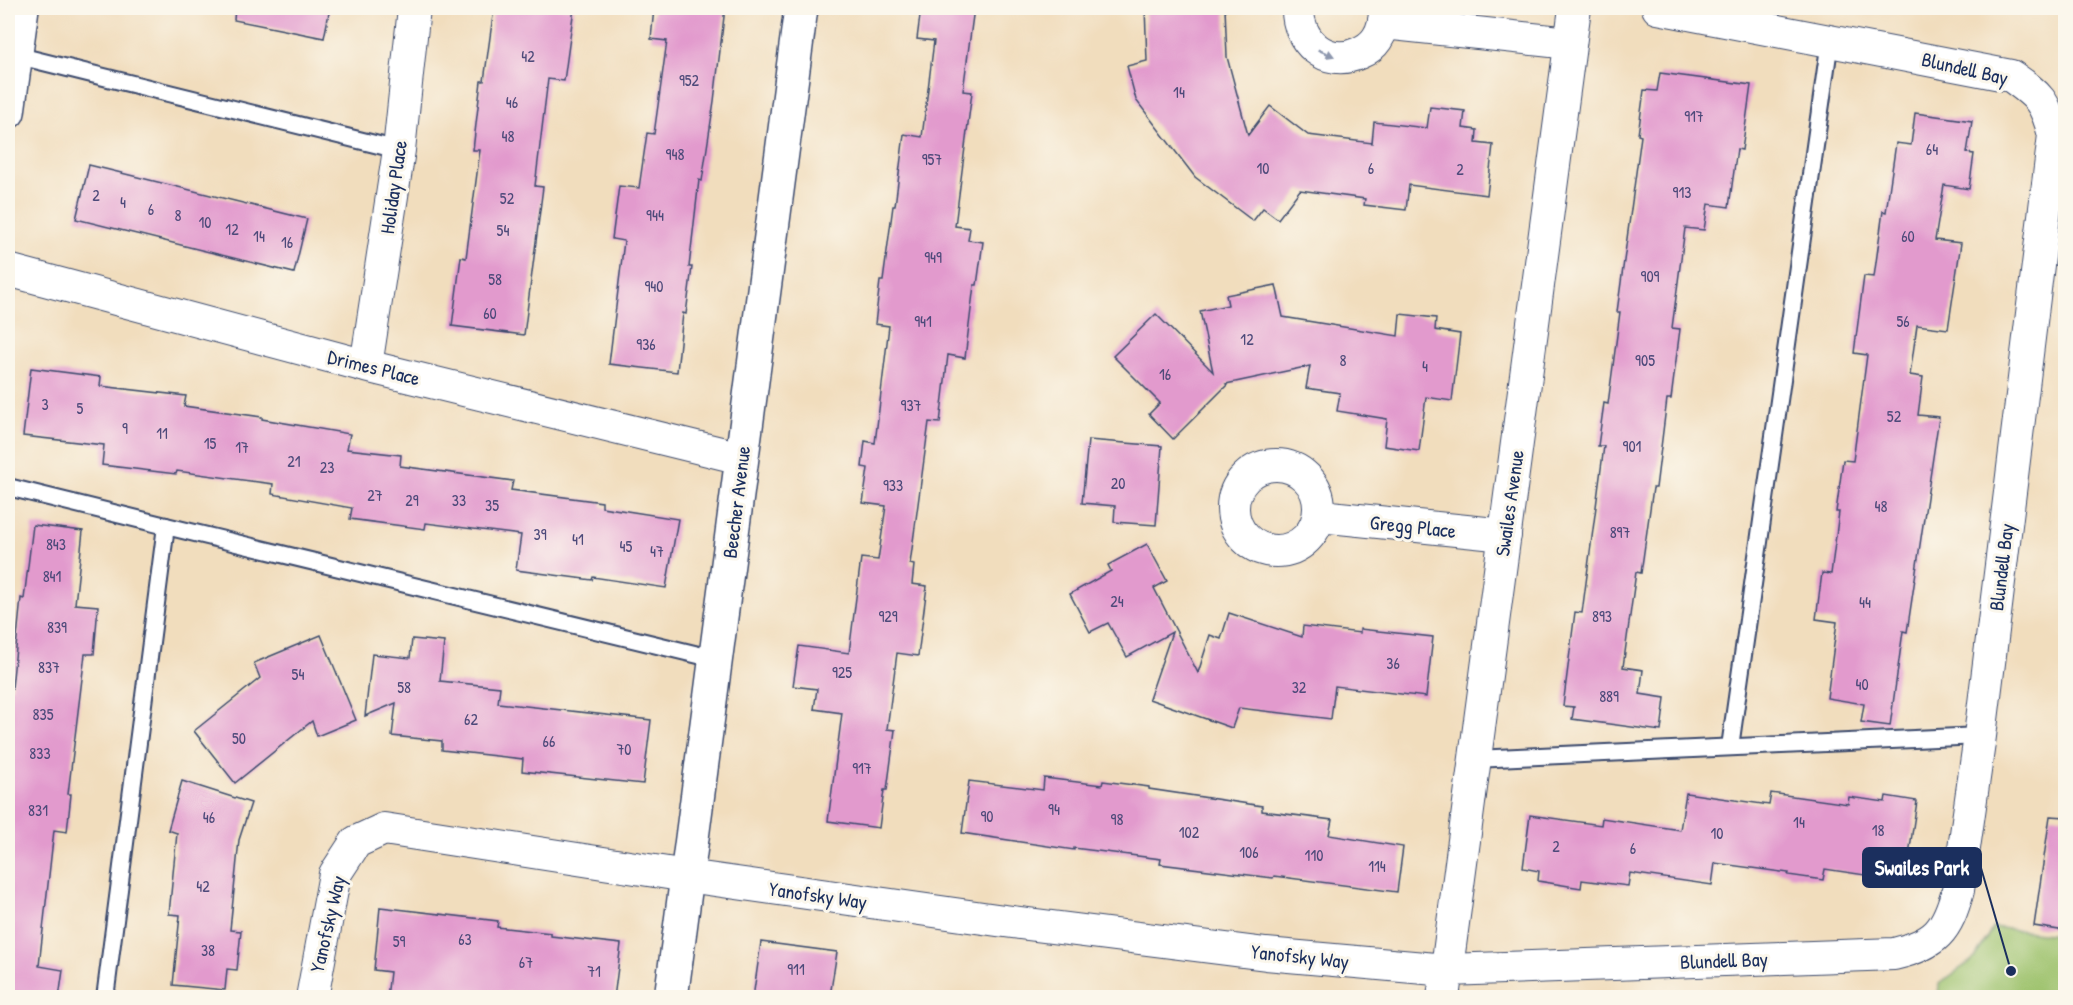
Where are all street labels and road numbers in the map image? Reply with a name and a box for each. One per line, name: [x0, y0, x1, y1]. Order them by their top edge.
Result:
street label: Blundell Bay: [1919, 45, 2011, 91]
street label: Holiday Place: [373, 138, 413, 236]
street label: Drimes Place: [325, 343, 423, 391]
street label: Beecher Avenue: [716, 444, 756, 560]
street label: Swailes Avenue: [1488, 448, 1530, 558]
street label: Gregg Place: [1369, 508, 1457, 544]
street label: Blundell Bay: [1982, 522, 2020, 612]
street label: Yanofsky Way: [303, 873, 351, 975]
street label: Yanofsky Way: [767, 875, 869, 915]
street label: Yanofsky Way: [1250, 937, 1350, 975]
street label: Blundell Bay: [1680, 945, 1768, 975]

